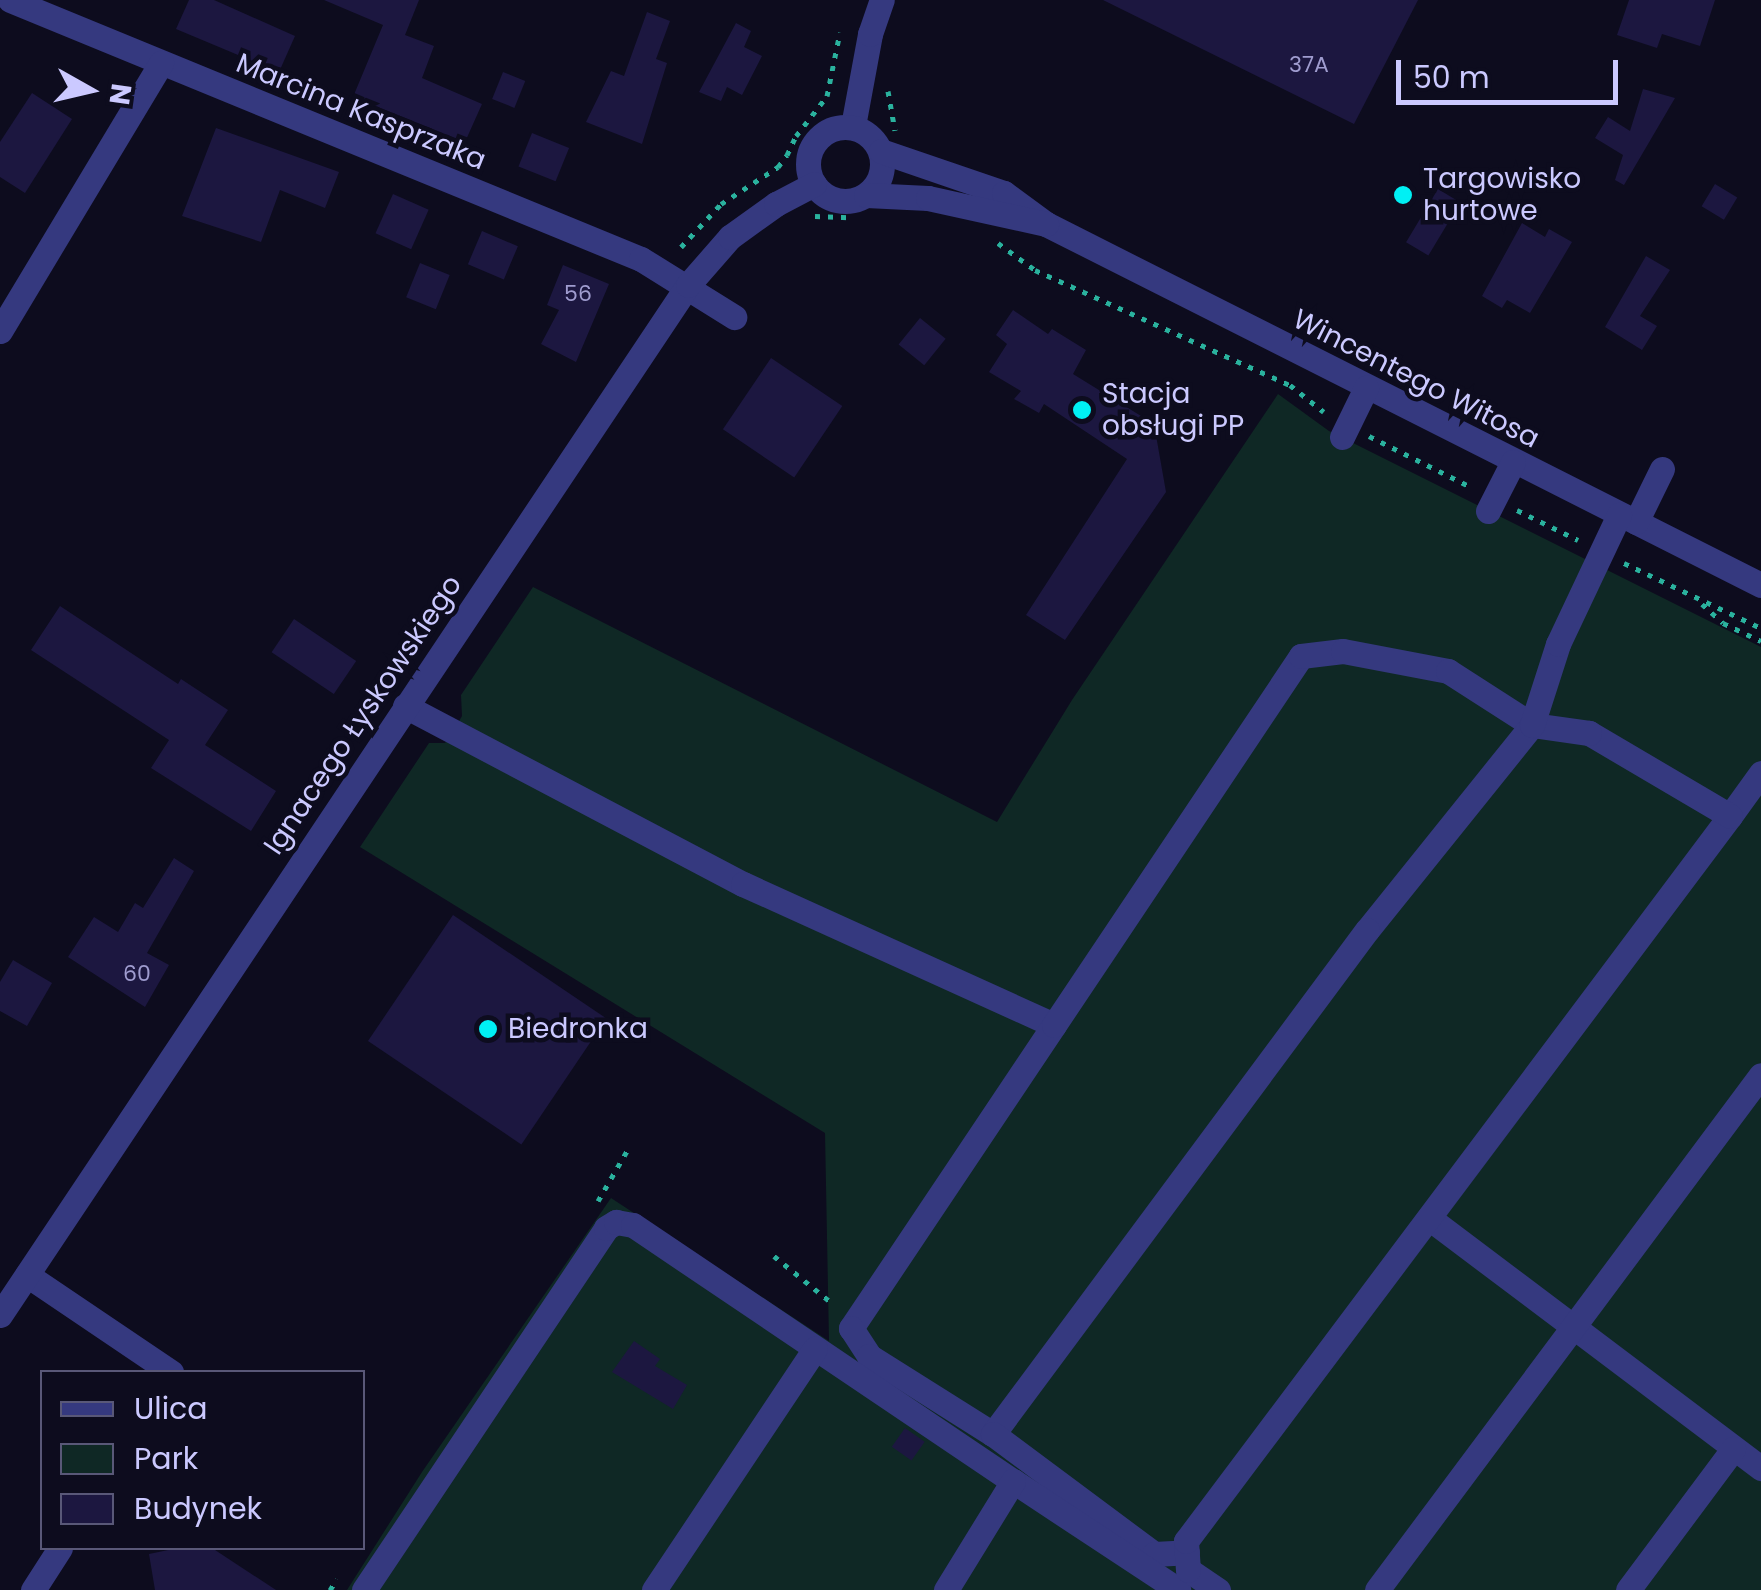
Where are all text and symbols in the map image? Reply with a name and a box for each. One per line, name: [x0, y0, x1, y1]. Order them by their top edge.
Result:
north arrow: [40, 40, 140, 140]
scale bar: [1401, 40, 1624, 102]
street label: Marcina Kasprzaka: [231, 47, 491, 177]
house number: 37A: [1289, 52, 1329, 78]
text: 50 m: [1413, 56, 1490, 99]
text: N: [99, 81, 141, 107]
place label: Targowisko hurtowe: [1423, 162, 1581, 228]
marker: Targowisko hurtowe: [1392, 184, 1414, 206]
house number: 56: [564, 281, 592, 307]
street label: Wincentego Witosa: [1287, 302, 1545, 456]
place label: Stacja obsługi PP: [1102, 377, 1244, 443]
marker: Stacja obsługi PP: [1071, 399, 1093, 421]
street label: Ignacego Łyskowskiego: [257, 569, 469, 861]
house number: 60: [123, 961, 151, 987]
place label: Biedronka: [508, 1012, 648, 1046]
marker: Biedronka: [477, 1018, 499, 1040]
legend: [40, 1370, 365, 1550]
text: Ulica: [134, 1387, 208, 1430]
text: Park: [134, 1437, 198, 1480]
text: Budynek: [134, 1487, 262, 1530]

